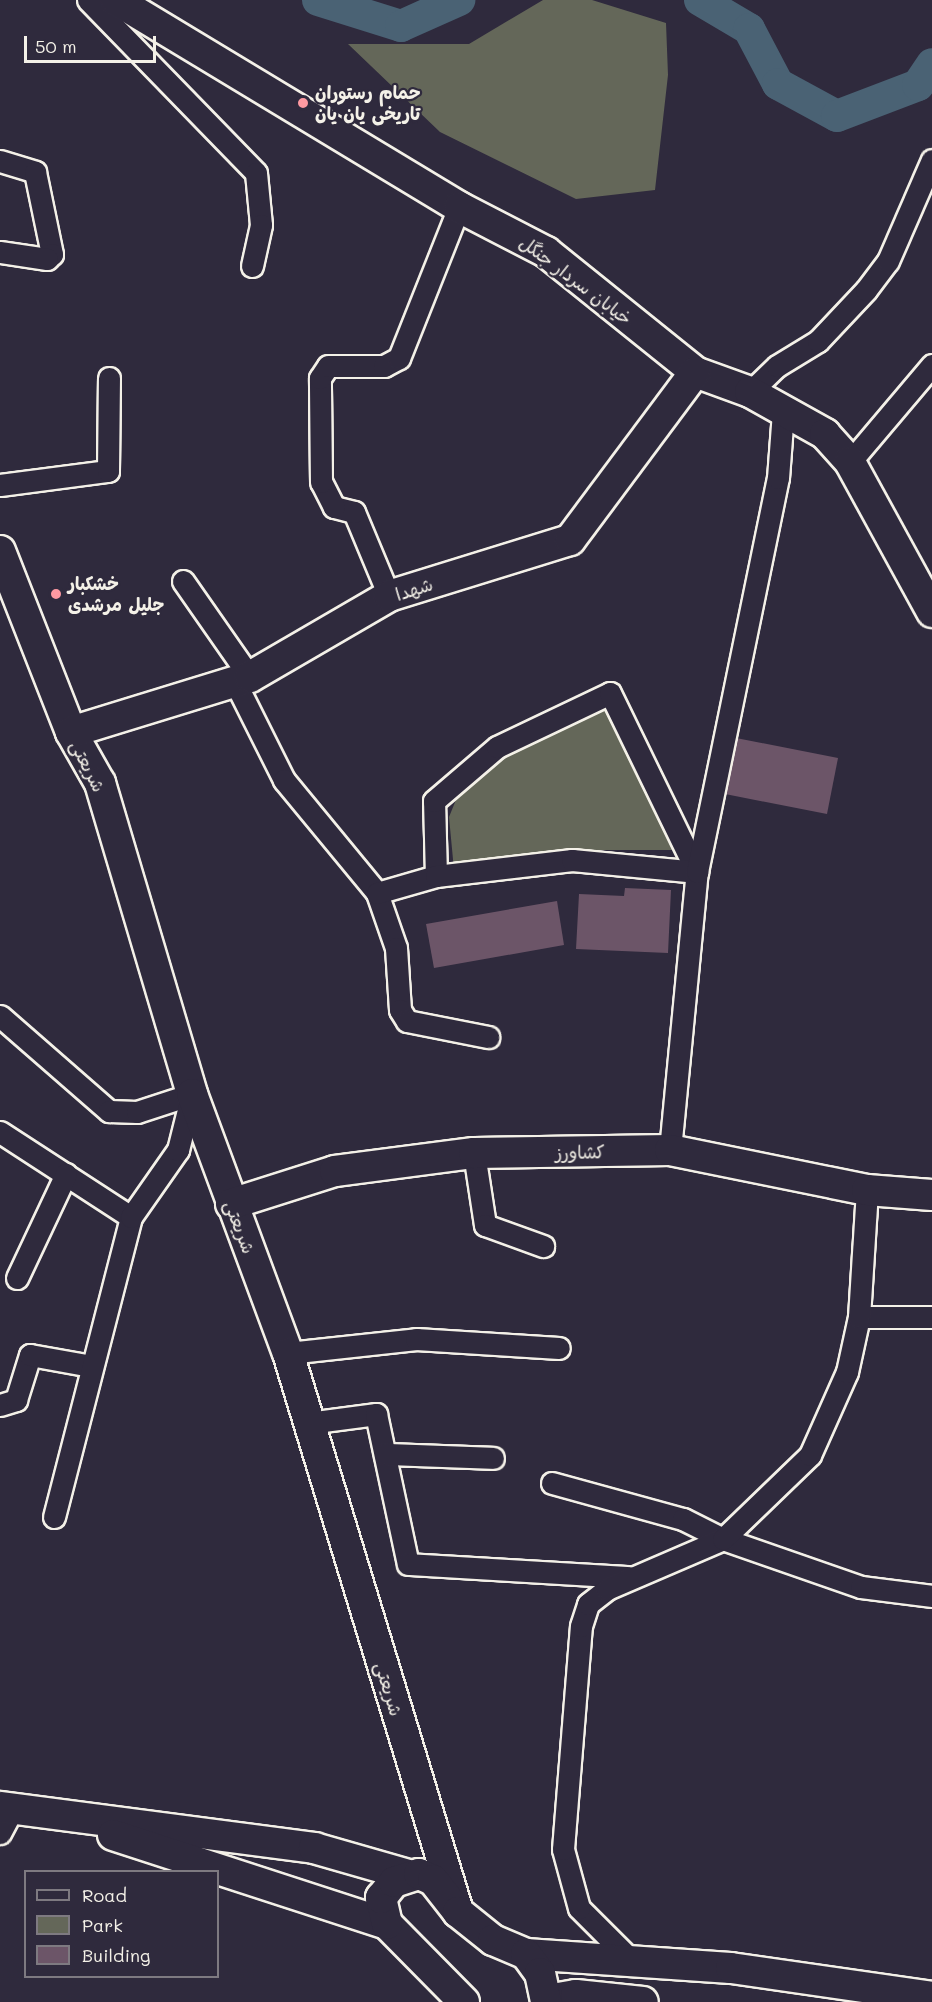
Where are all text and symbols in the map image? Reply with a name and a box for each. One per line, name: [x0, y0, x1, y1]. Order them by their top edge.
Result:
scale bar: [27, 24, 159, 62]
text: 50 m: [35, 34, 77, 58]
place label: حمام رستوران تاریخی یان یان: [315, 82, 420, 124]
marker: حمام رستوران تاریخی یان یان: [296, 96, 310, 110]
street label: خیابان سردار جنگل: [516, 231, 636, 329]
place label: خشکبار جلیل مرشدی: [68, 573, 164, 616]
street label: شهدا: [393, 573, 435, 605]
marker: خشکبار جلیل مرشدی: [49, 587, 63, 601]
street label: شریعتی: [66, 736, 110, 796]
street label: کشاورز: [555, 1141, 605, 1163]
street label: شریعتی: [220, 1197, 260, 1257]
street label: شریعتی: [371, 1659, 407, 1719]
legend: [24, 1870, 219, 1978]
text: Road: [82, 1883, 127, 1907]
text: Park: [82, 1913, 123, 1937]
text: Building: [82, 1943, 150, 1967]

